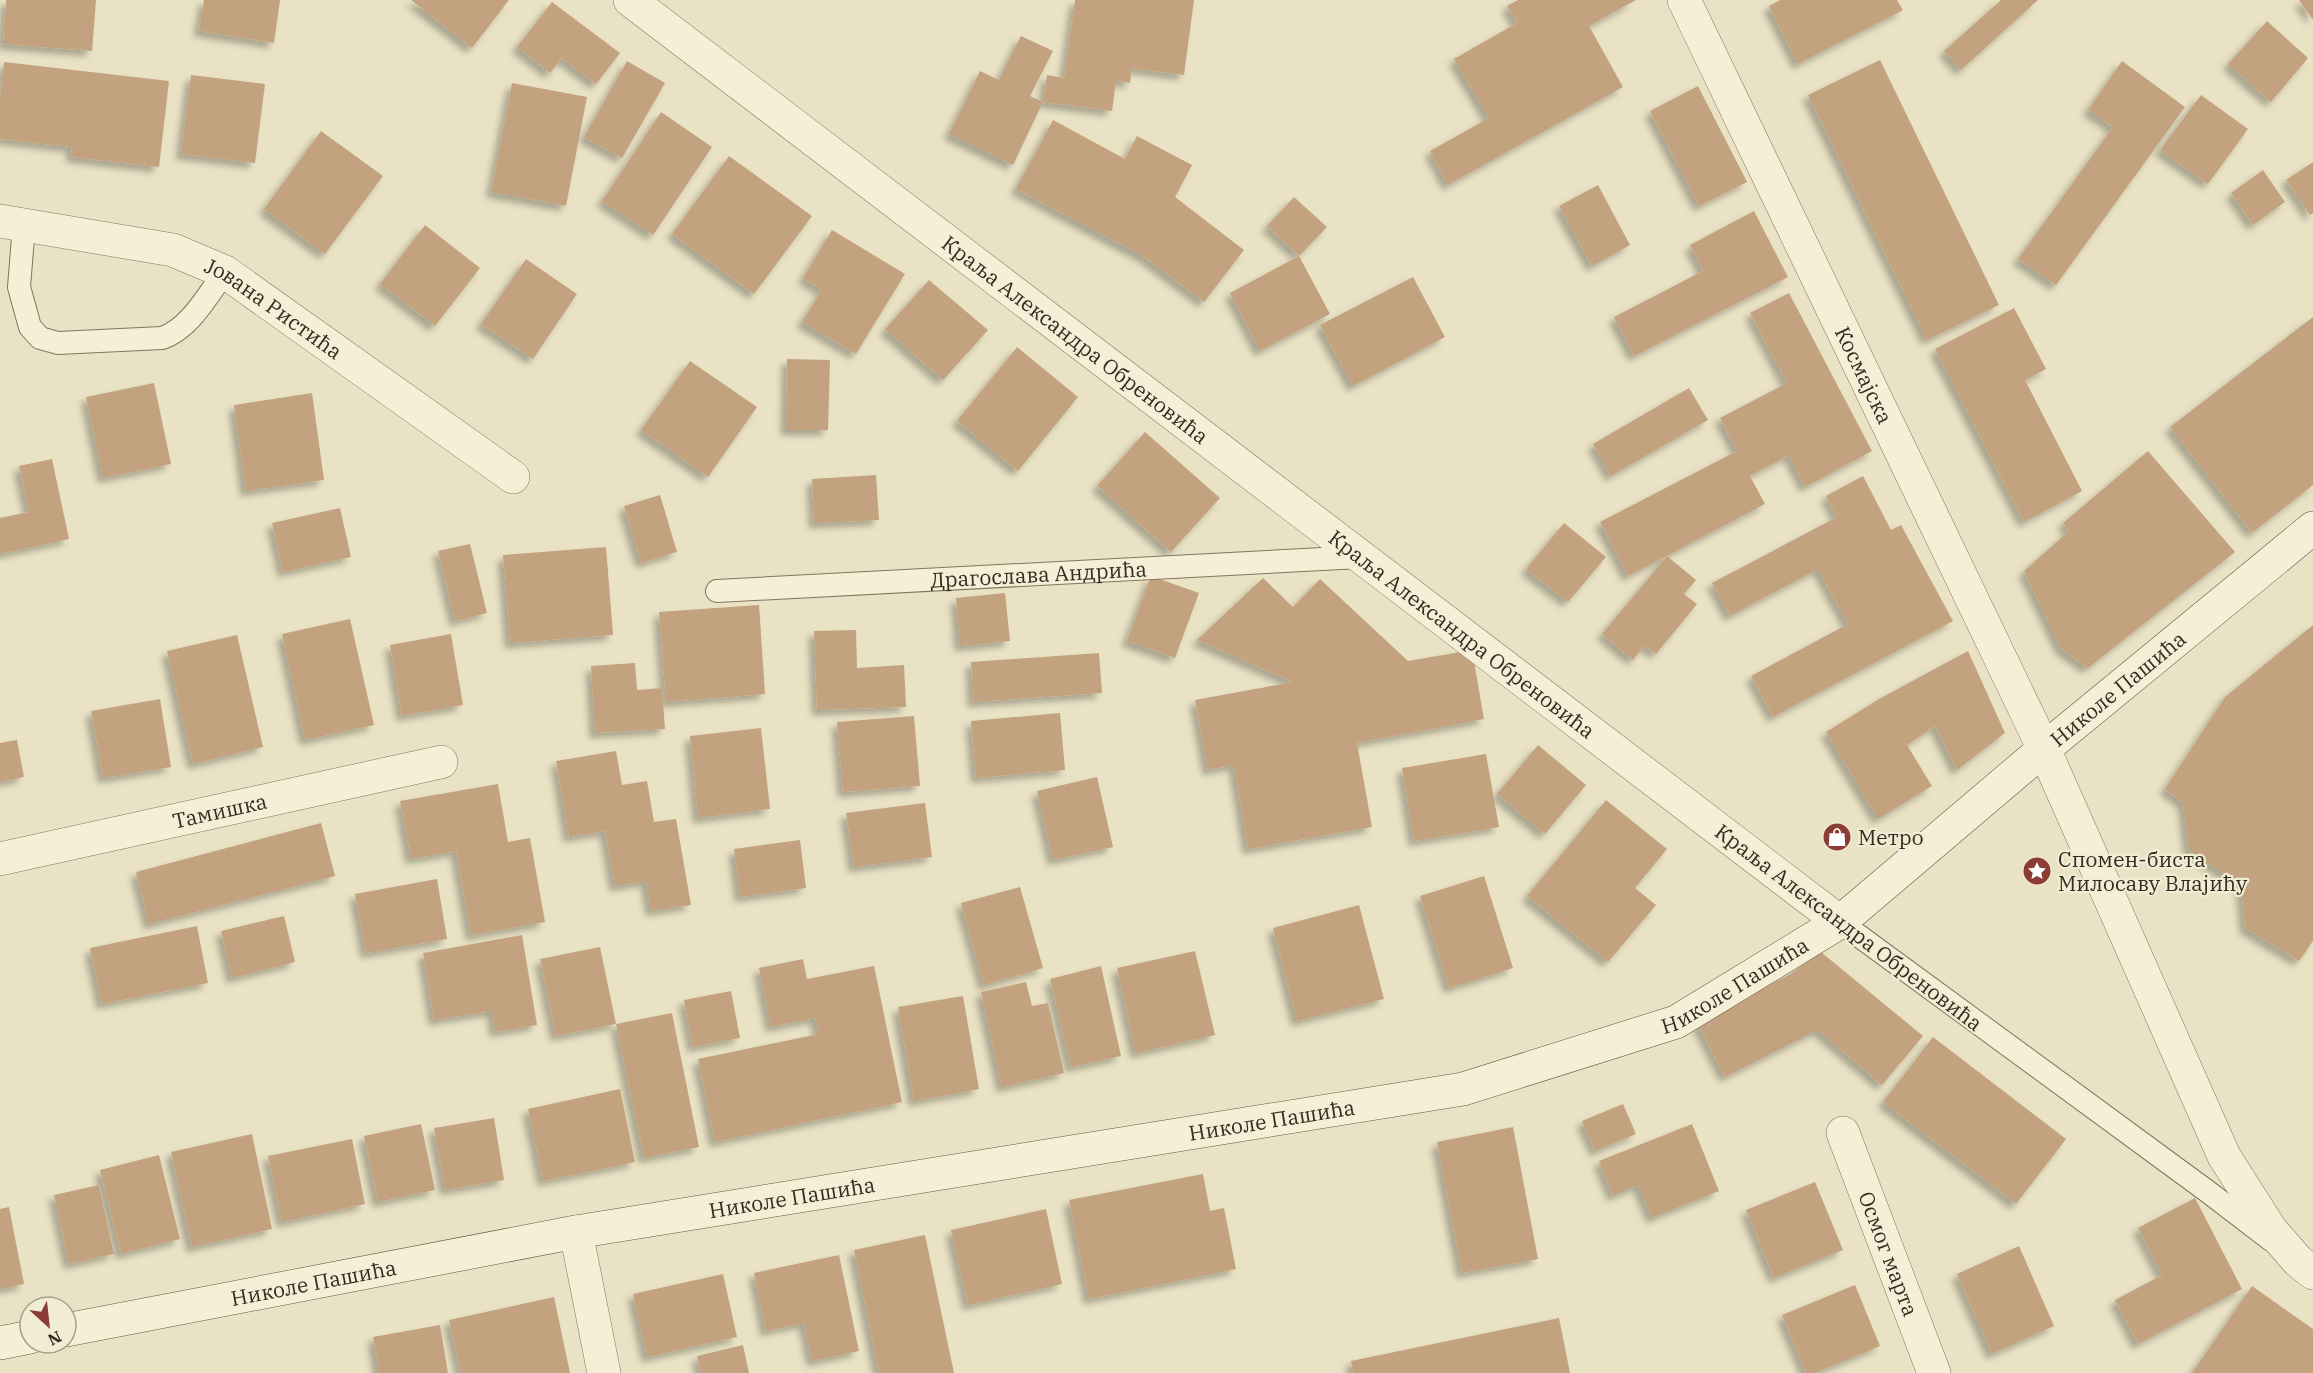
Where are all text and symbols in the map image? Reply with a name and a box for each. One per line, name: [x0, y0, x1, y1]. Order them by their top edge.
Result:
street label: Краља Александра Обреновића: [936, 229, 1214, 450]
street label: Јована Ристића: [200, 251, 348, 365]
street label: Космајска: [1829, 322, 1900, 428]
street label: Краља Александра Обреновића: [1323, 523, 1601, 745]
street label: Драгослава Андрића: [930, 554, 1148, 594]
street label: Николе Пашића: [2044, 624, 2191, 753]
street label: Тамишка: [170, 787, 270, 835]
street label: Краља Александра Обреновића: [1710, 817, 1988, 1037]
shop icon: Метро: [1821, 821, 1853, 853]
place label: Метро: [1858, 823, 1924, 851]
place label: Спомен-биста Милосаву Влајићу: [2058, 845, 2248, 897]
place icon: Спомен-биста Милосаву Влајићу: [2021, 855, 2053, 887]
street label: Николе Пашића: [1657, 930, 1814, 1040]
street label: Николе Пашића: [1187, 1093, 1357, 1147]
street label: Николе Пашића: [707, 1170, 877, 1224]
street label: Осмог марта: [1852, 1187, 1925, 1320]
street label: Николе Пашића: [228, 1253, 399, 1312]
north arrow: [18, 1295, 78, 1355]
text: N: [45, 1327, 65, 1350]

